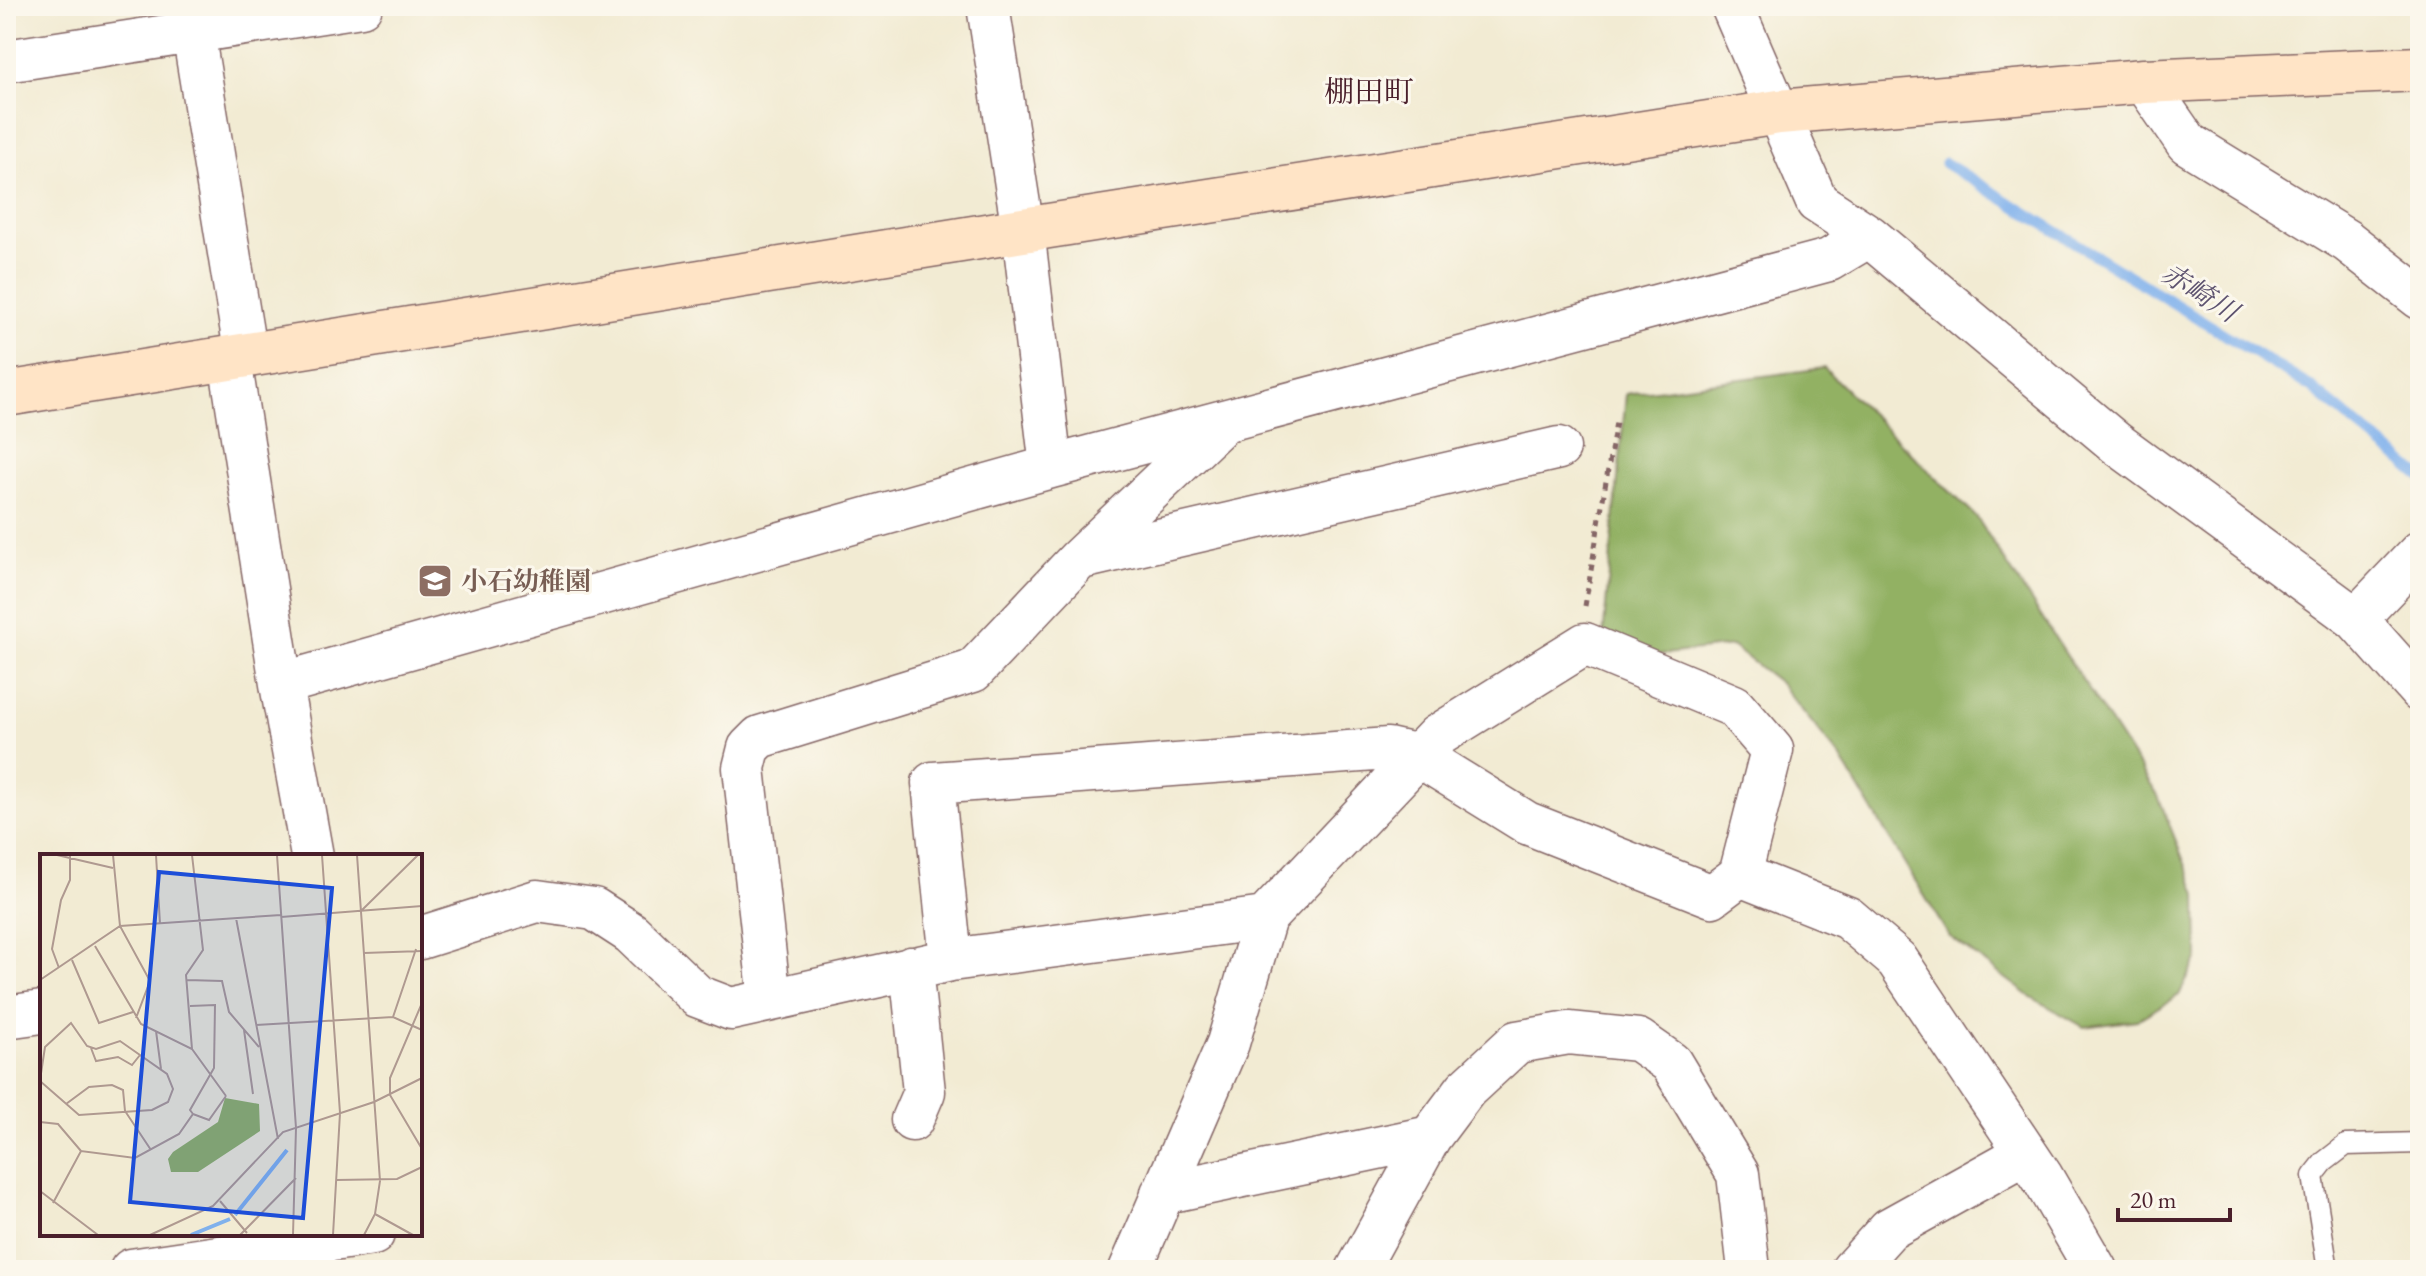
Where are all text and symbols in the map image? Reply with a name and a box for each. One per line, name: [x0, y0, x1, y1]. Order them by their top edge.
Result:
district label: 棚田町: [1324, 72, 1414, 111]
water label: 赤崎川: [2155, 254, 2248, 331]
school or university icon: 小石幼稚園: [416, 562, 454, 600]
place label: 小石幼稚園: [461, 564, 591, 598]
inset map: [40, 854, 422, 1236]
scale bar: [2118, 1172, 2230, 1222]
text: 20 m: [2130, 1184, 2177, 1215]

